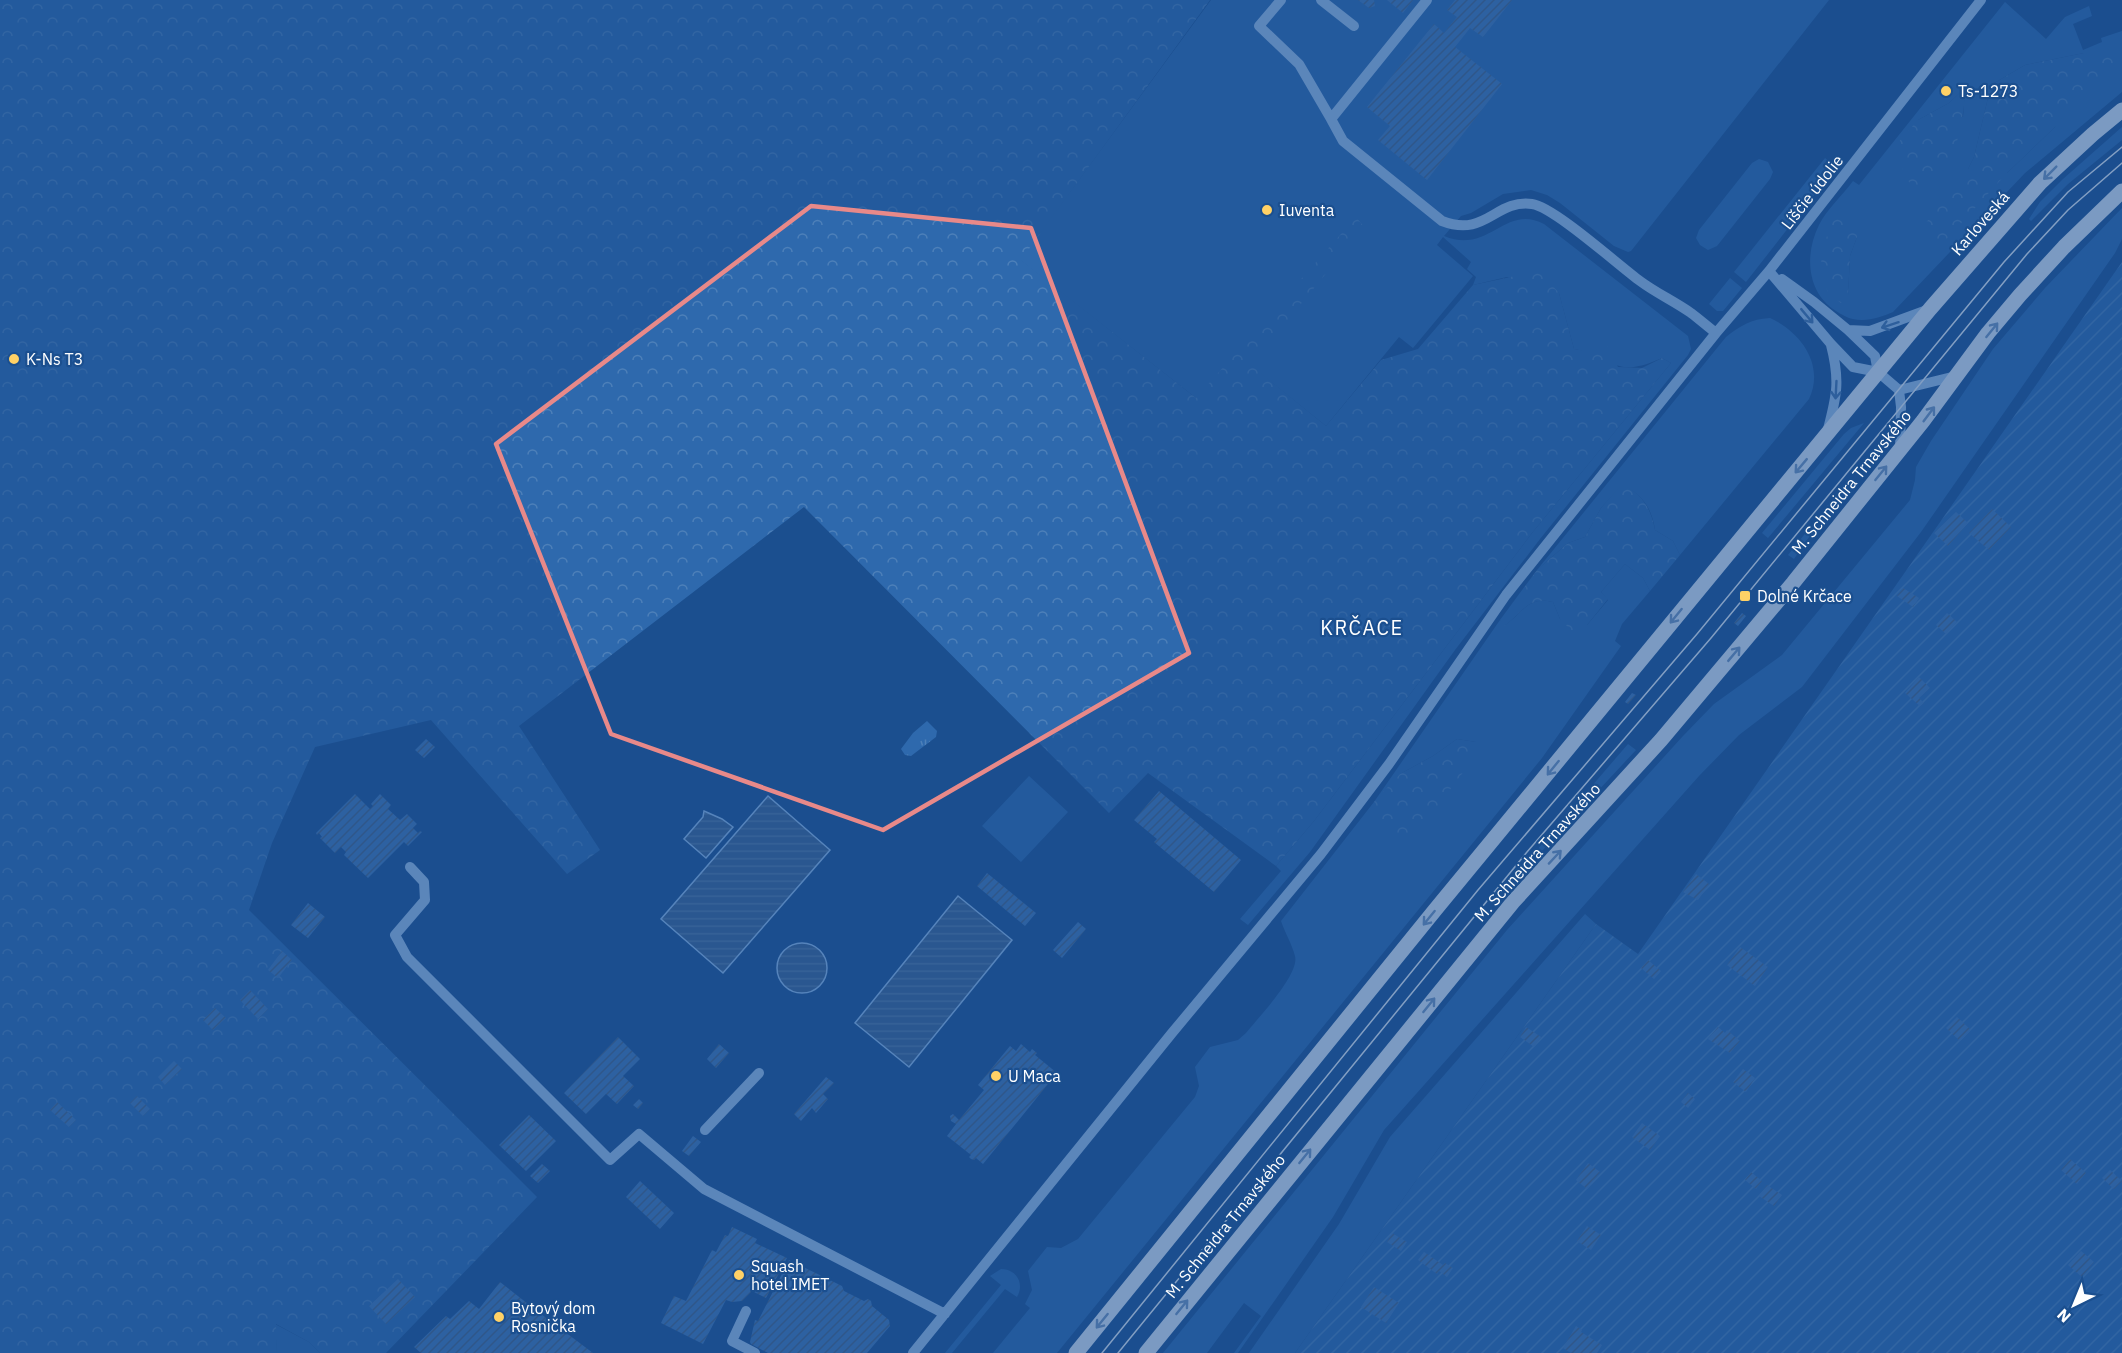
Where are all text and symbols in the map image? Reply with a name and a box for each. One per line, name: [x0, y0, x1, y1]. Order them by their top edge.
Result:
place label: Ts-1273: [1958, 81, 2018, 101]
marker: Ts-1273: [1939, 84, 1953, 98]
street label: Líščie údolie: [1777, 151, 1847, 233]
one-way arrow: [2043, 166, 2057, 181]
street label: Karloveská: [1947, 186, 2014, 259]
place label: Iuventa: [1279, 200, 1335, 220]
marker: Iuventa: [1260, 203, 1274, 217]
one-way arrow: [1800, 308, 1813, 324]
one-way arrow: [1881, 320, 1900, 331]
one-way arrow: [1985, 322, 1998, 338]
place label: K-Ns T3: [26, 349, 83, 369]
marker: K-Ns T3: [7, 352, 21, 366]
one-way arrow: [1830, 379, 1841, 399]
street label: M. Schneidra Trnavského: [1787, 406, 1915, 558]
one-way arrow: [1922, 406, 1935, 422]
one-way arrow: [1794, 458, 1807, 474]
one-way arrow: [1874, 466, 1887, 482]
place label: Dolné Krčace: [1757, 586, 1852, 606]
marker: Dolné Krčace: [1738, 589, 1752, 603]
one-way arrow: [1670, 608, 1683, 624]
district label: KRČACE: [1320, 614, 1404, 641]
one-way arrow: [1727, 646, 1740, 662]
one-way arrow: [1547, 759, 1560, 775]
street label: M. Schneidra Trnavského: [1470, 779, 1604, 925]
one-way arrow: [1548, 849, 1562, 864]
one-way arrow: [1422, 910, 1436, 925]
one-way arrow: [1422, 997, 1435, 1013]
place label: U Maca: [1008, 1066, 1061, 1086]
marker: U Maca: [989, 1069, 1003, 1083]
one-way arrow: [1299, 1148, 1312, 1164]
street label: M. Schneidra Trnavského: [1161, 1150, 1289, 1302]
place label: Squash hotel IMET: [751, 1256, 829, 1294]
marker: Squash hotel IMET: [732, 1268, 746, 1282]
north arrow: [2044, 1275, 2104, 1335]
place label: Bytový dom Rosnička: [511, 1298, 596, 1336]
one-way arrow: [1176, 1299, 1189, 1315]
text: N: [2053, 1305, 2075, 1327]
marker: Bytový dom Rosnička: [492, 1310, 506, 1324]
one-way arrow: [1095, 1313, 1109, 1328]

